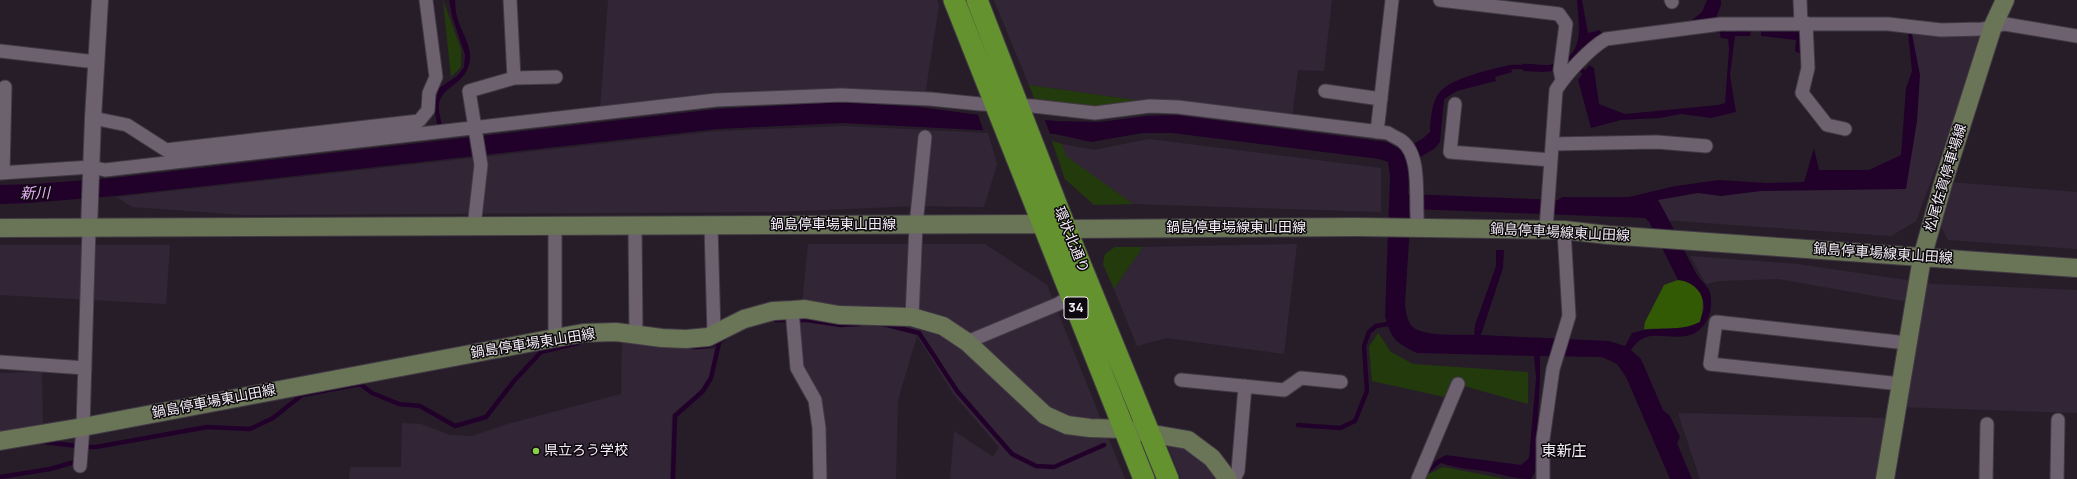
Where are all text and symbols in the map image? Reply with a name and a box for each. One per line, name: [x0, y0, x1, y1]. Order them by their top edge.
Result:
street label: 松尾佐賀停車場線: [1922, 122, 1970, 234]
water label: 新川: [20, 185, 50, 203]
street label: 環状北通り: [1050, 204, 1092, 276]
street label: 鍋島停車場東山田線: [770, 217, 896, 233]
street label: 鍋島停車場線東山田線: [1166, 220, 1306, 236]
street label: 鍋島停車場線東山田線: [1490, 221, 1630, 245]
street label: 鍋島停車場線東山田線: [1813, 241, 1953, 267]
road number: 34: [1064, 297, 1088, 319]
street label: 鍋島停車場東山田線: [469, 326, 597, 362]
street label: 鍋島停車場東山田線: [151, 382, 277, 422]
place label: 県立ろう学校: [544, 443, 628, 459]
district label: 東新庄: [1542, 443, 1586, 461]
marker: 県立ろう学校: [531, 446, 541, 456]

